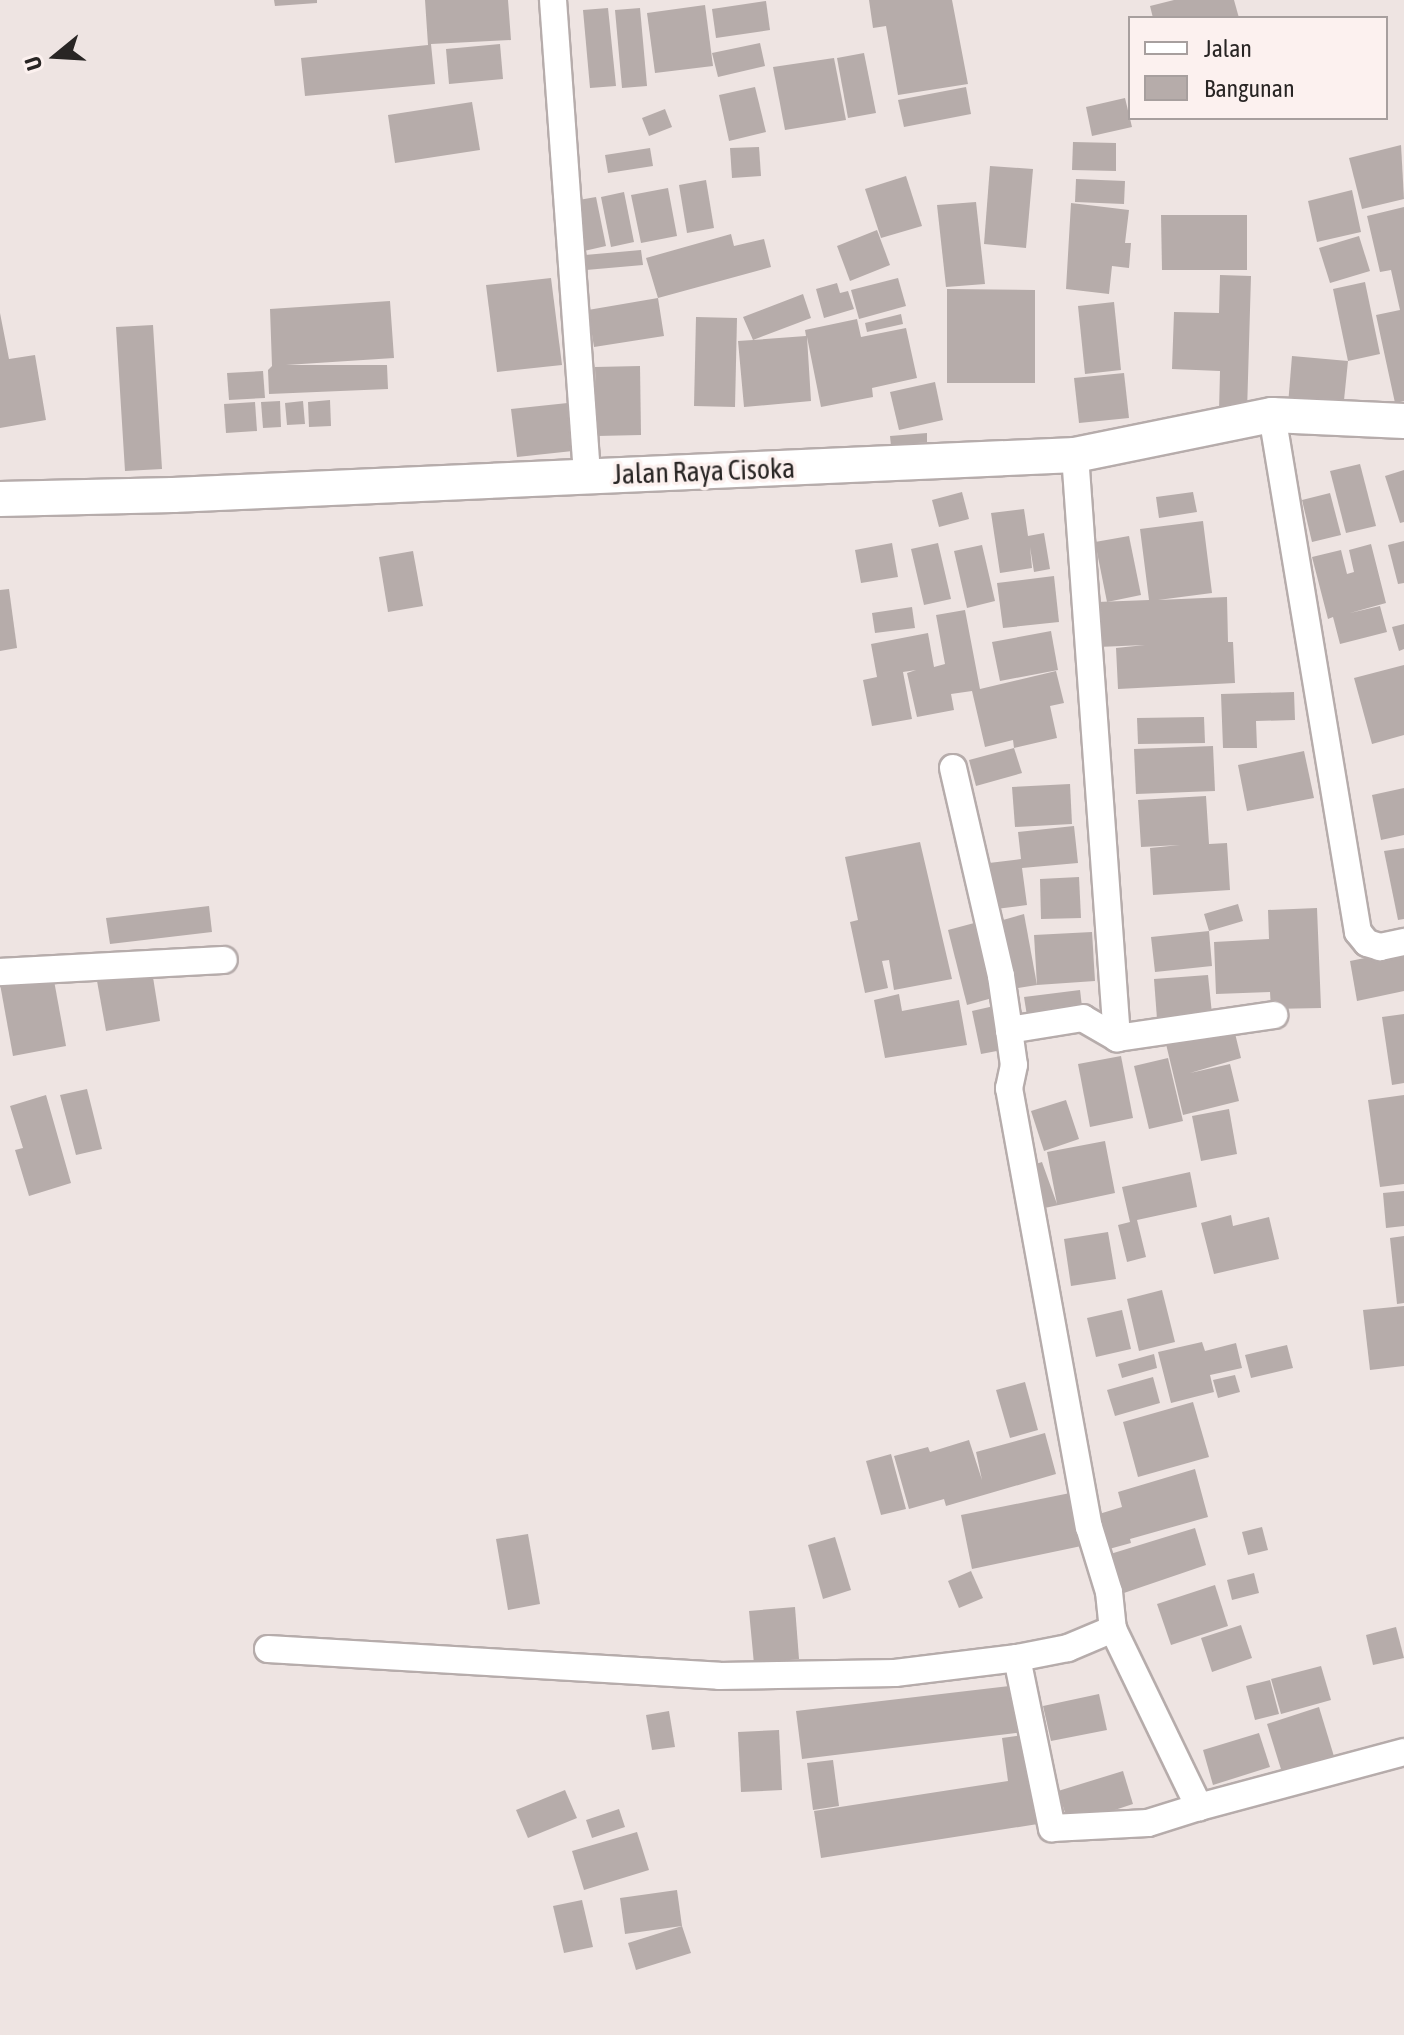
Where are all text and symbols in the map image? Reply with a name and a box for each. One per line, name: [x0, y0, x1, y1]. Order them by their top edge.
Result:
north arrow: [16, 16, 96, 96]
legend: [1128, 16, 1388, 120]
text: Jalan: [1204, 35, 1252, 62]
text: U: [19, 53, 48, 74]
text: Bangunan: [1204, 75, 1295, 102]
street label: Jalan Raya Cisoka: [612, 451, 796, 491]

